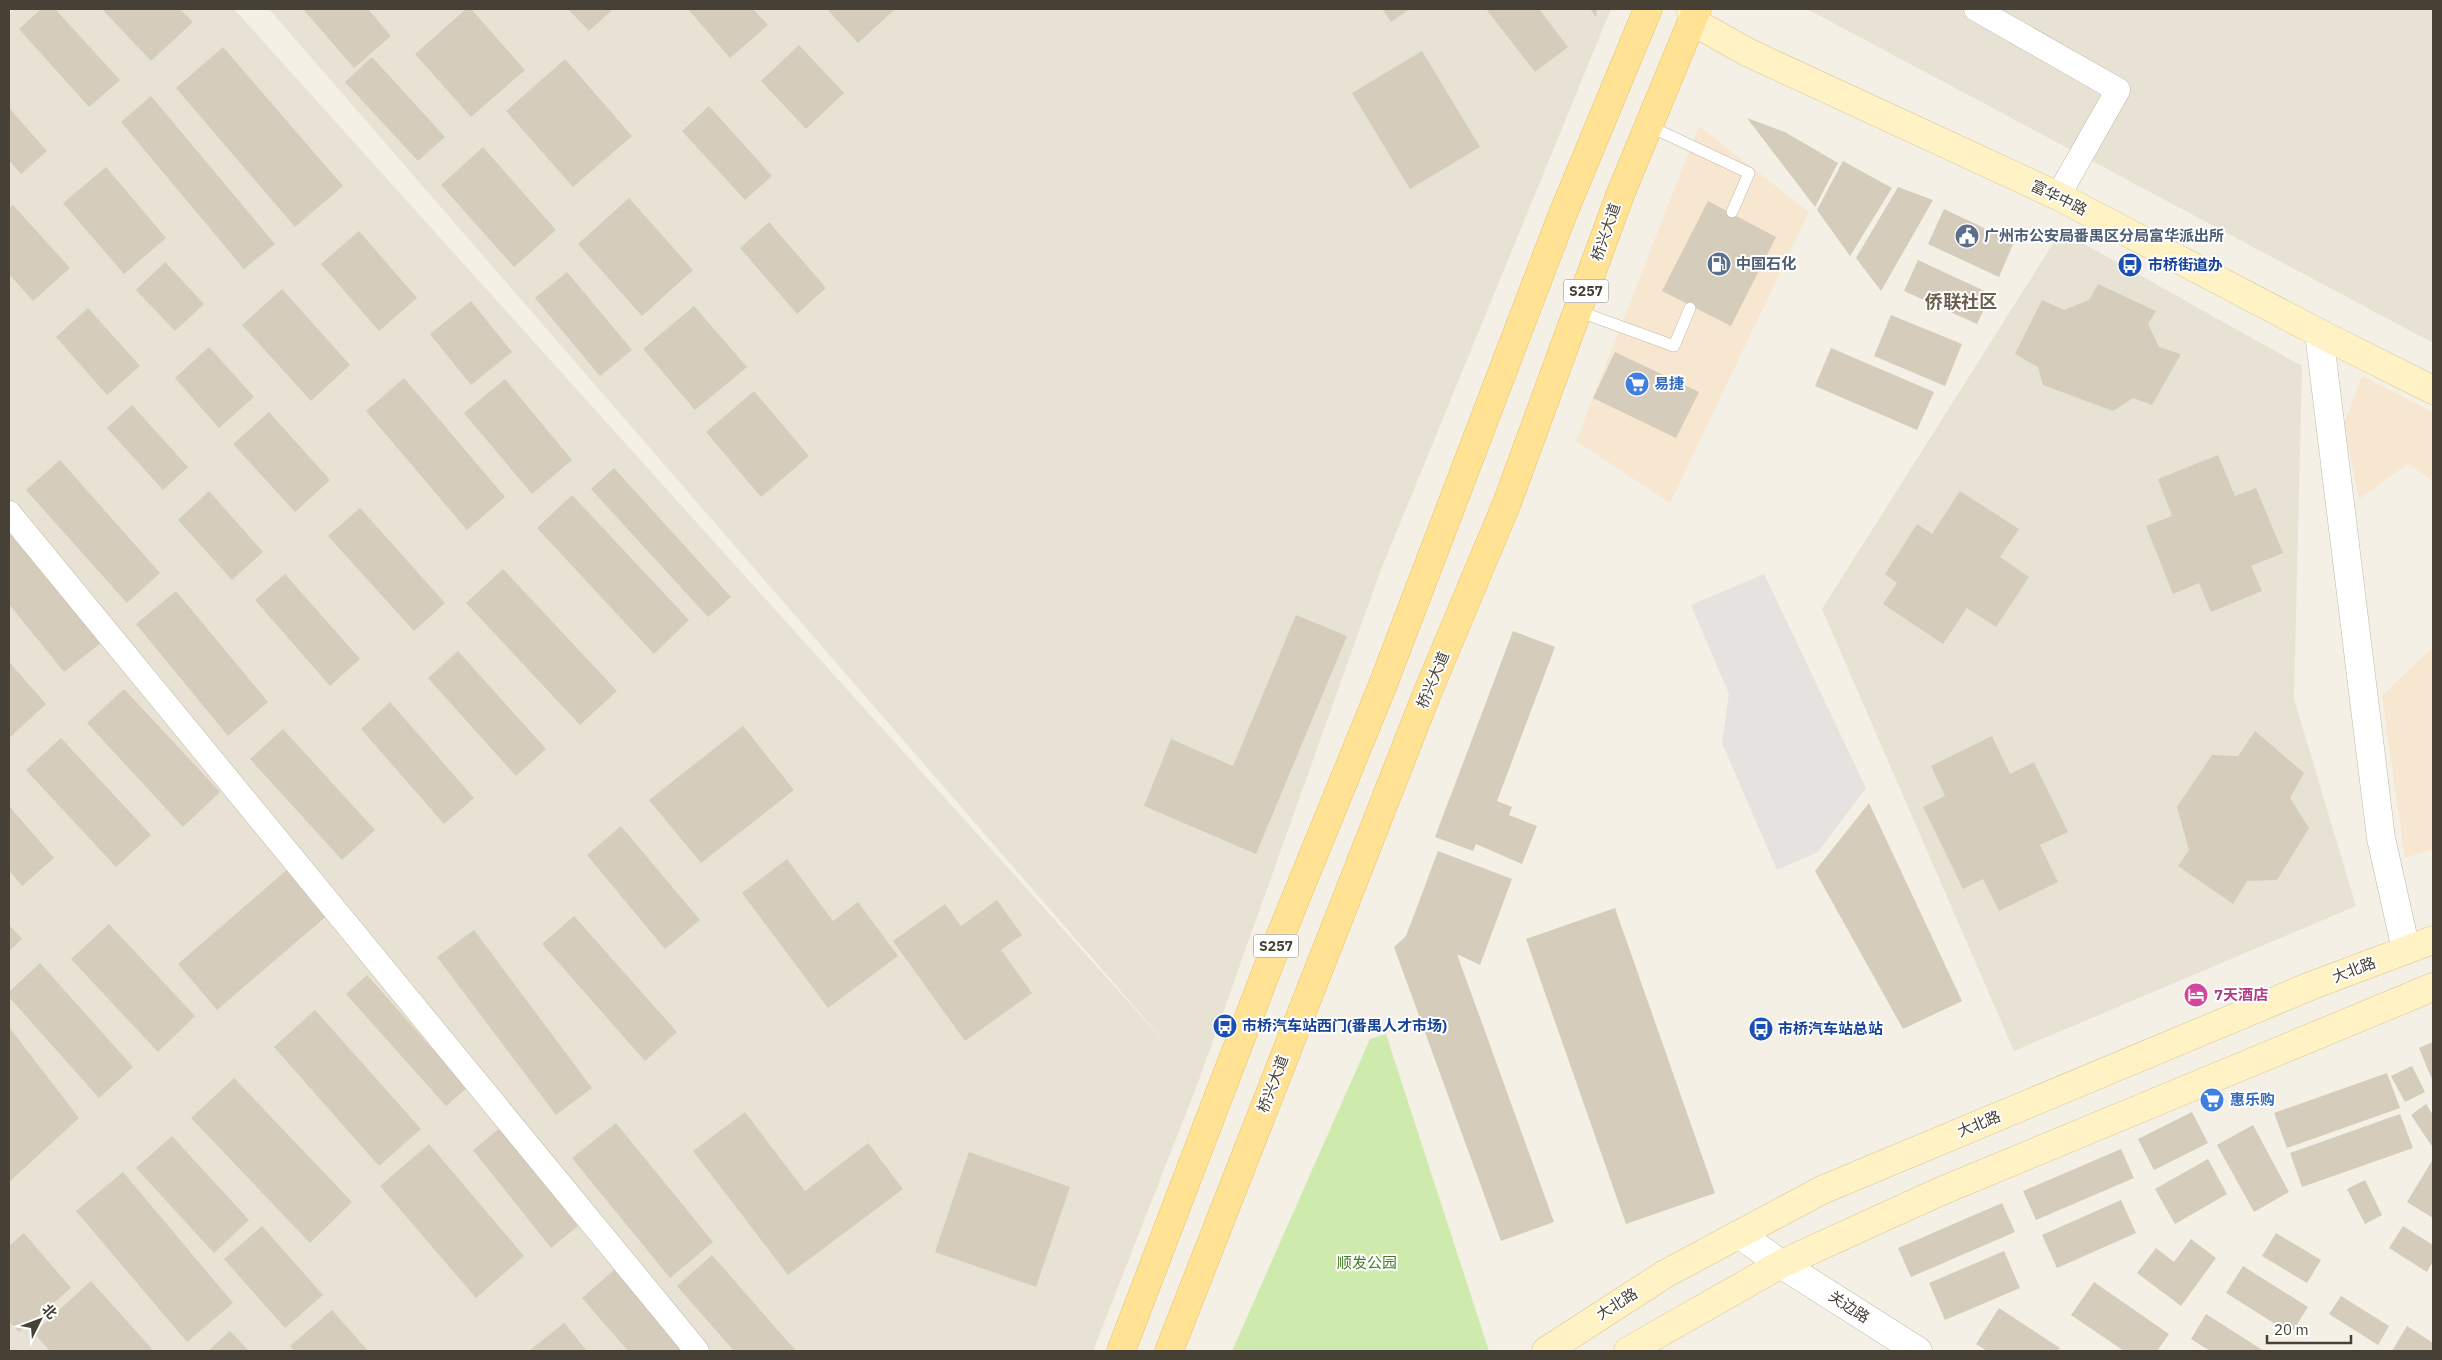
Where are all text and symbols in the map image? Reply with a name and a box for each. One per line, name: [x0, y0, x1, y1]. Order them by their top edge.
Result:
street label: 富华中路: [2028, 176, 2090, 219]
street label: 桥兴大道: [1587, 200, 1624, 263]
public building icon: 广州市公安局番禺区分局富华派出所: [1954, 223, 1980, 249]
place label: 广州市公安局番禺区分局富华派出所: [1984, 226, 2224, 245]
fuel station icon: 中国石化: [1706, 251, 1732, 277]
bus stop icon: 市桥街道办: [2117, 252, 2143, 278]
place label: 中国石化: [1736, 254, 1796, 273]
place label: 市桥街道办: [2148, 255, 2223, 274]
road number: S257: [1564, 280, 1608, 302]
district label: 侨联社区: [1925, 290, 1997, 313]
supermarket icon: 易捷: [1624, 371, 1650, 397]
place label: 易捷: [1654, 374, 1684, 393]
street label: 桥兴大道: [1412, 648, 1453, 711]
road number: S257: [1254, 934, 1298, 958]
street label: 大北路: [2329, 953, 2378, 986]
hotel icon: 7天酒店: [2183, 982, 2209, 1008]
place label: 7天酒店: [2214, 985, 2268, 1004]
bus stop icon: 市桥汽车站西门(番禺人才市场): [1212, 1013, 1238, 1039]
place label: 市桥汽车站西门(番禺人才市场): [1242, 1016, 1447, 1035]
bus stop icon: 市桥汽车站总站: [1748, 1016, 1774, 1042]
place label: 市桥汽车站总站: [1778, 1019, 1883, 1038]
street label: 桥兴大道: [1253, 1052, 1292, 1115]
supermarket icon: 惠乐购: [2199, 1087, 2225, 1113]
place label: 惠乐购: [2230, 1090, 2275, 1109]
street label: 大北路: [1954, 1106, 2003, 1141]
park label: 顺发公园: [1337, 1253, 1397, 1272]
street label: 大北路: [1593, 1284, 1641, 1324]
street label: 关边路: [1825, 1286, 1873, 1327]
north arrow: [15, 1295, 65, 1345]
text: 北: [38, 1300, 61, 1323]
scale bar: [2267, 1312, 2351, 1344]
text: 20 m: [2274, 1320, 2309, 1339]

